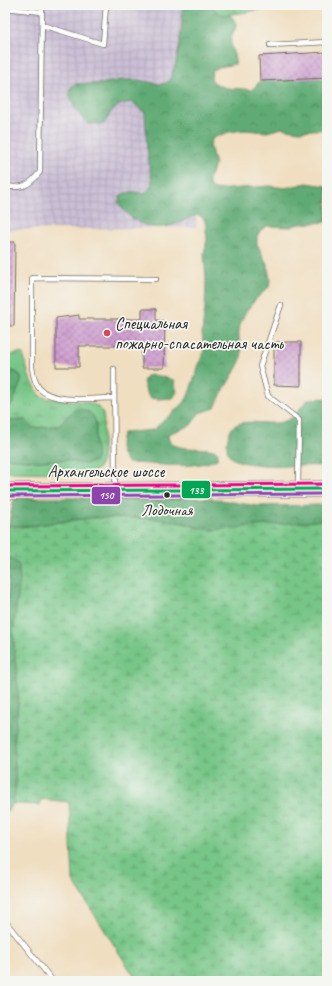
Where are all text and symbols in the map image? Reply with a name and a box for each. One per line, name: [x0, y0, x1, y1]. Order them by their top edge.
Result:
place label: Специальная пожарно-спасательная часть: [115, 313, 284, 354]
marker: Специальная пожарно-спасательная часть: [102, 328, 112, 338]
street label: Архангельское шоссе: [48, 461, 166, 482]
line badge: 133: [181, 480, 211, 499]
text: 133: [189, 483, 204, 497]
line badge: 150: [91, 486, 121, 505]
text: 150: [99, 488, 114, 502]
marker: Лодочная: [162, 490, 172, 500]
place label: Лодочная: [141, 500, 194, 520]

